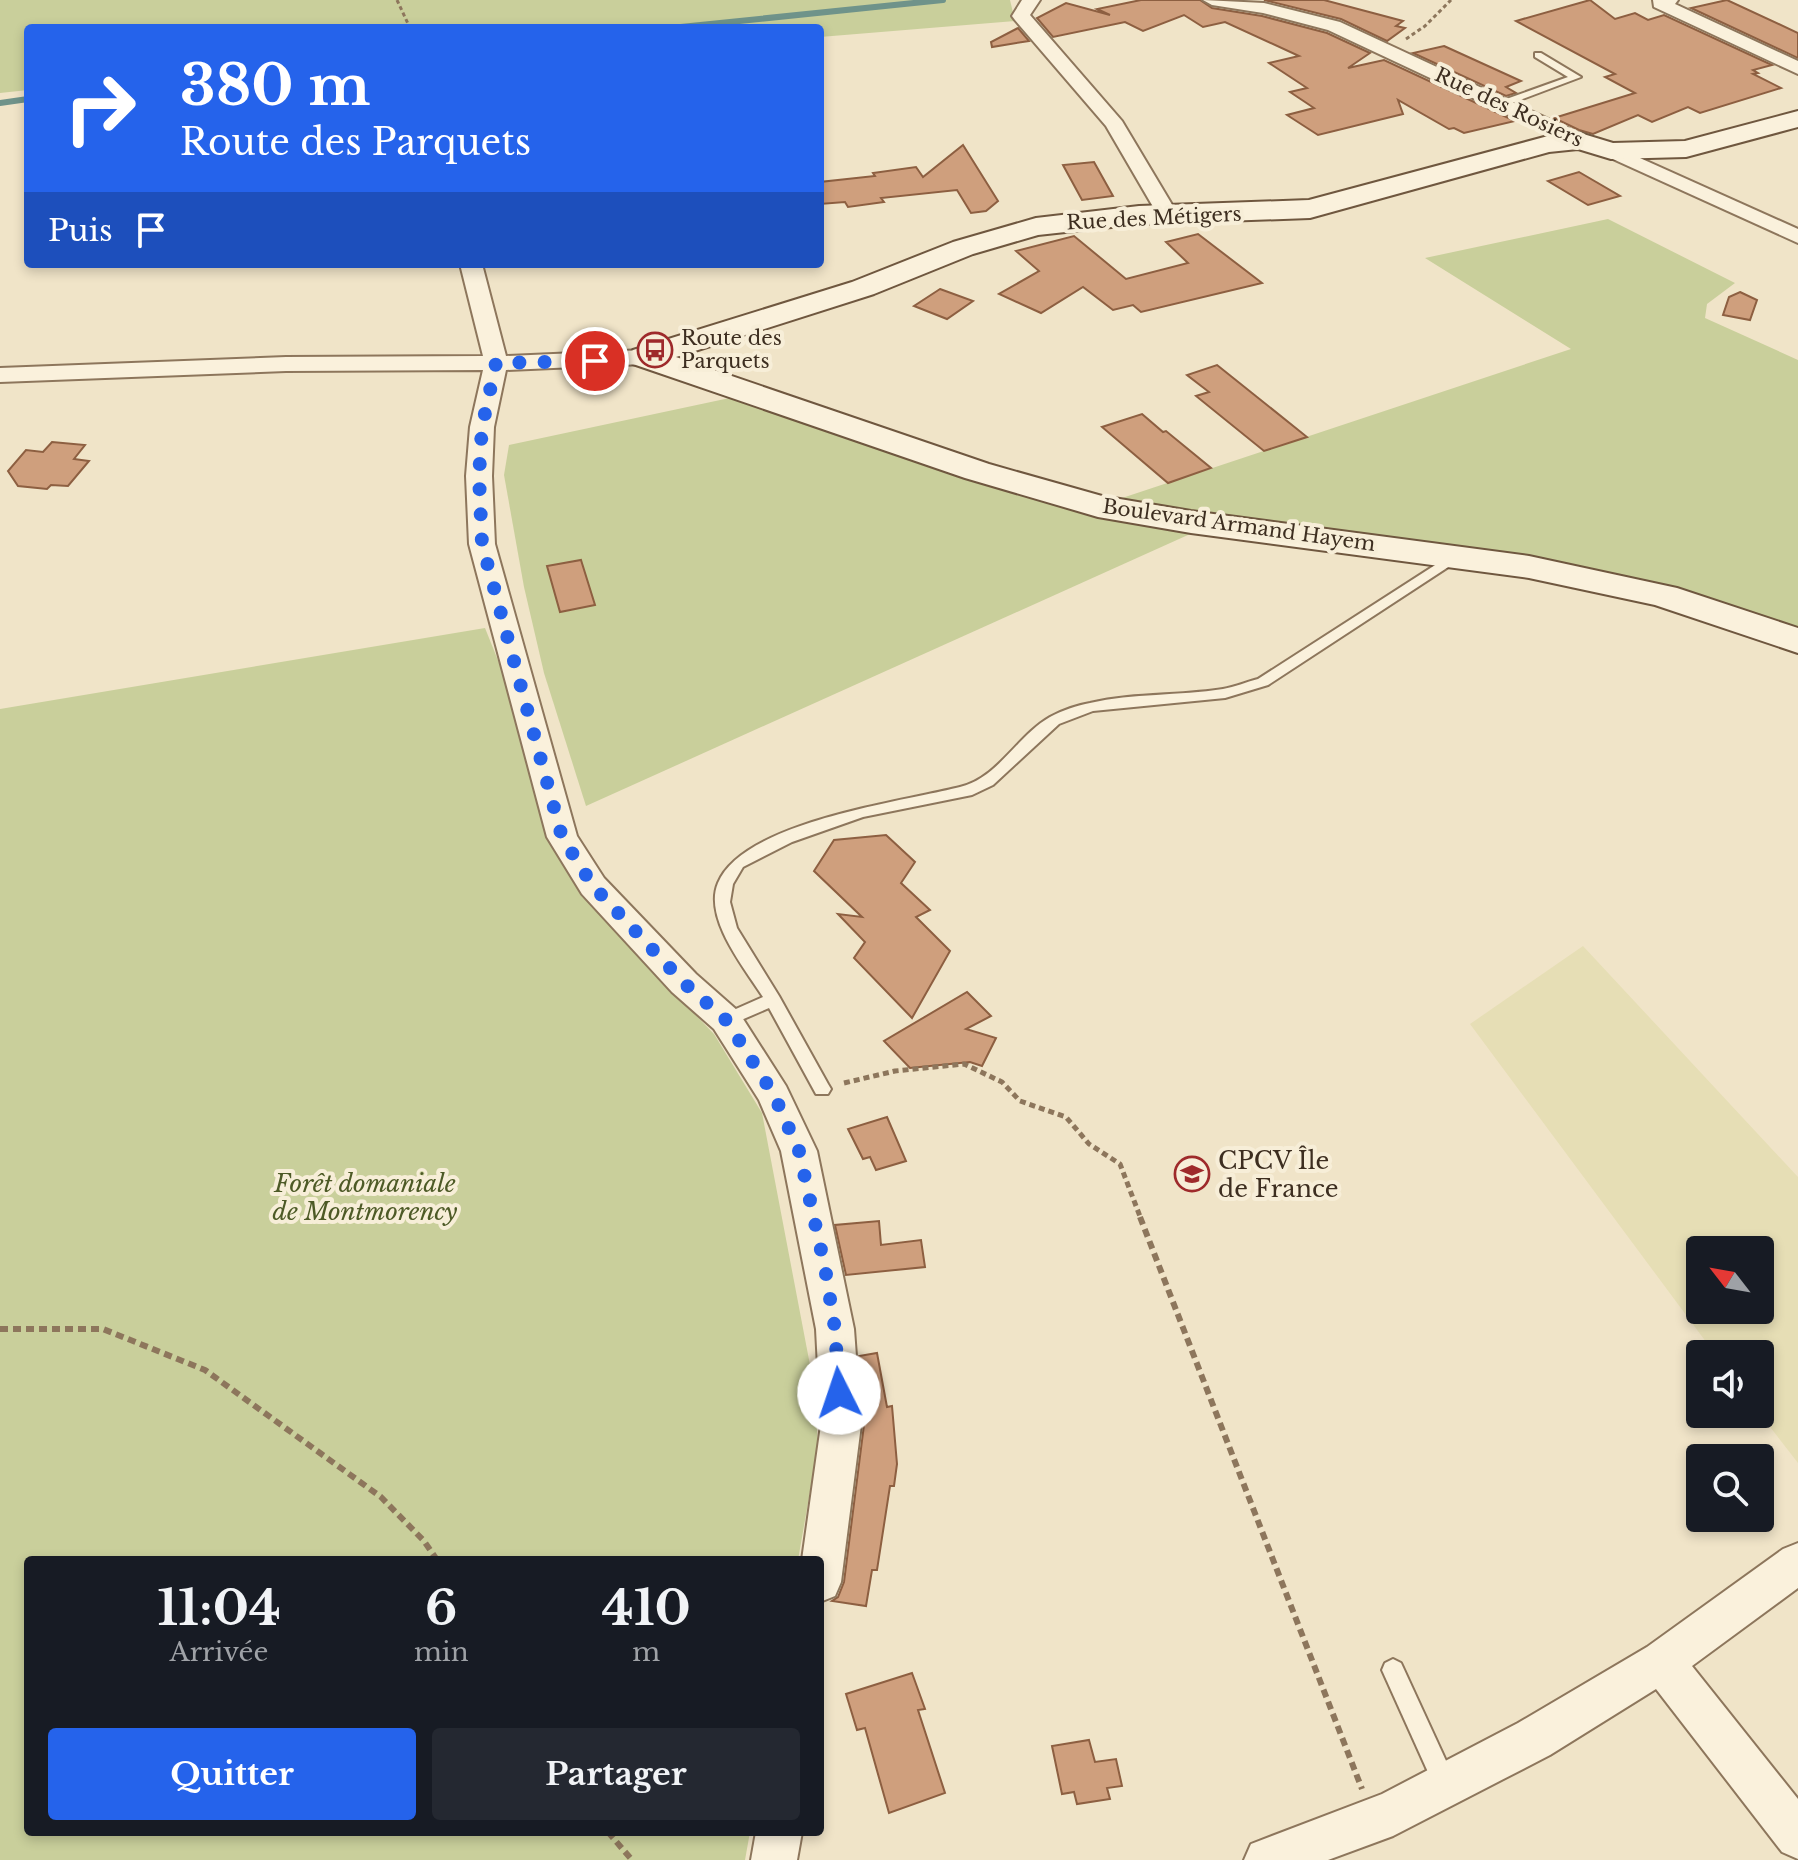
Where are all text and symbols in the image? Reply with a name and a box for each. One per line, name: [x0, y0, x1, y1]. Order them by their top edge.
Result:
text: 380 m: [180, 51, 370, 120]
icon: right: [48, 56, 152, 160]
street label: Rue des Rosiers: [1431, 62, 1587, 152]
text: Route des Parquets: [180, 120, 531, 165]
street label: Rue des Métigers: [1066, 201, 1242, 235]
icon: arrive: [129, 208, 173, 252]
text: Puis: [48, 212, 113, 249]
place label: Route des Parquets: [681, 326, 782, 373]
pin: [561, 327, 629, 395]
bus stop icon: Route des Parquets: [636, 331, 674, 369]
icon: arrive: [573, 339, 617, 383]
street label: Boulevard Armand Hayem: [1101, 494, 1378, 556]
place label: CPCV Île de France: [1218, 1145, 1339, 1203]
school or university icon: CPCV Île de France: [1173, 1155, 1211, 1193]
park label: Forêt domaniale de Montmorency: [273, 1169, 458, 1226]
north arrow: [1686, 1236, 1774, 1324]
map controls: [1686, 1236, 1774, 1532]
button: sound: [1686, 1340, 1774, 1428]
position arrow: [797, 1351, 881, 1435]
button: search: [1686, 1444, 1774, 1532]
text: 11:04: [157, 1578, 281, 1638]
text: 6: [425, 1578, 457, 1638]
text: 410: [602, 1578, 691, 1638]
text: Arrivée: [170, 1636, 268, 1668]
text: min: [414, 1636, 469, 1668]
text: m: [632, 1636, 660, 1668]
button: Quitter: [48, 1728, 416, 1820]
button: Partager: [432, 1728, 800, 1820]

